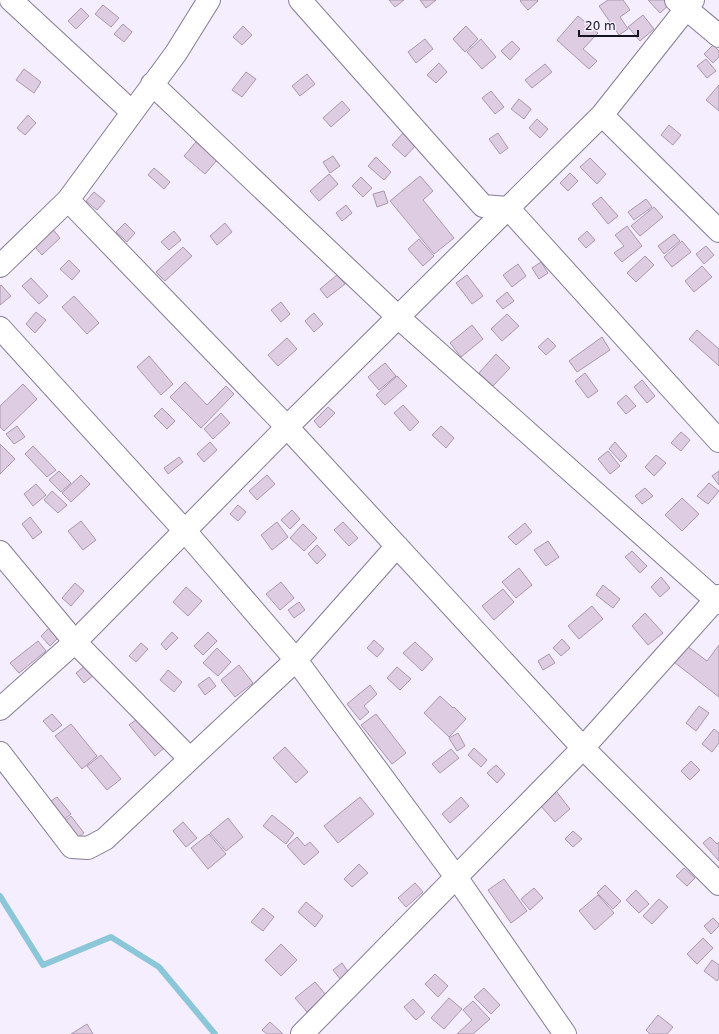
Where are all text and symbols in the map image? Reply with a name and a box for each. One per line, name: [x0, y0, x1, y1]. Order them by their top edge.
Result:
scale bar: [579, 12, 638, 38]
text: 20 m: [585, 19, 616, 33]

